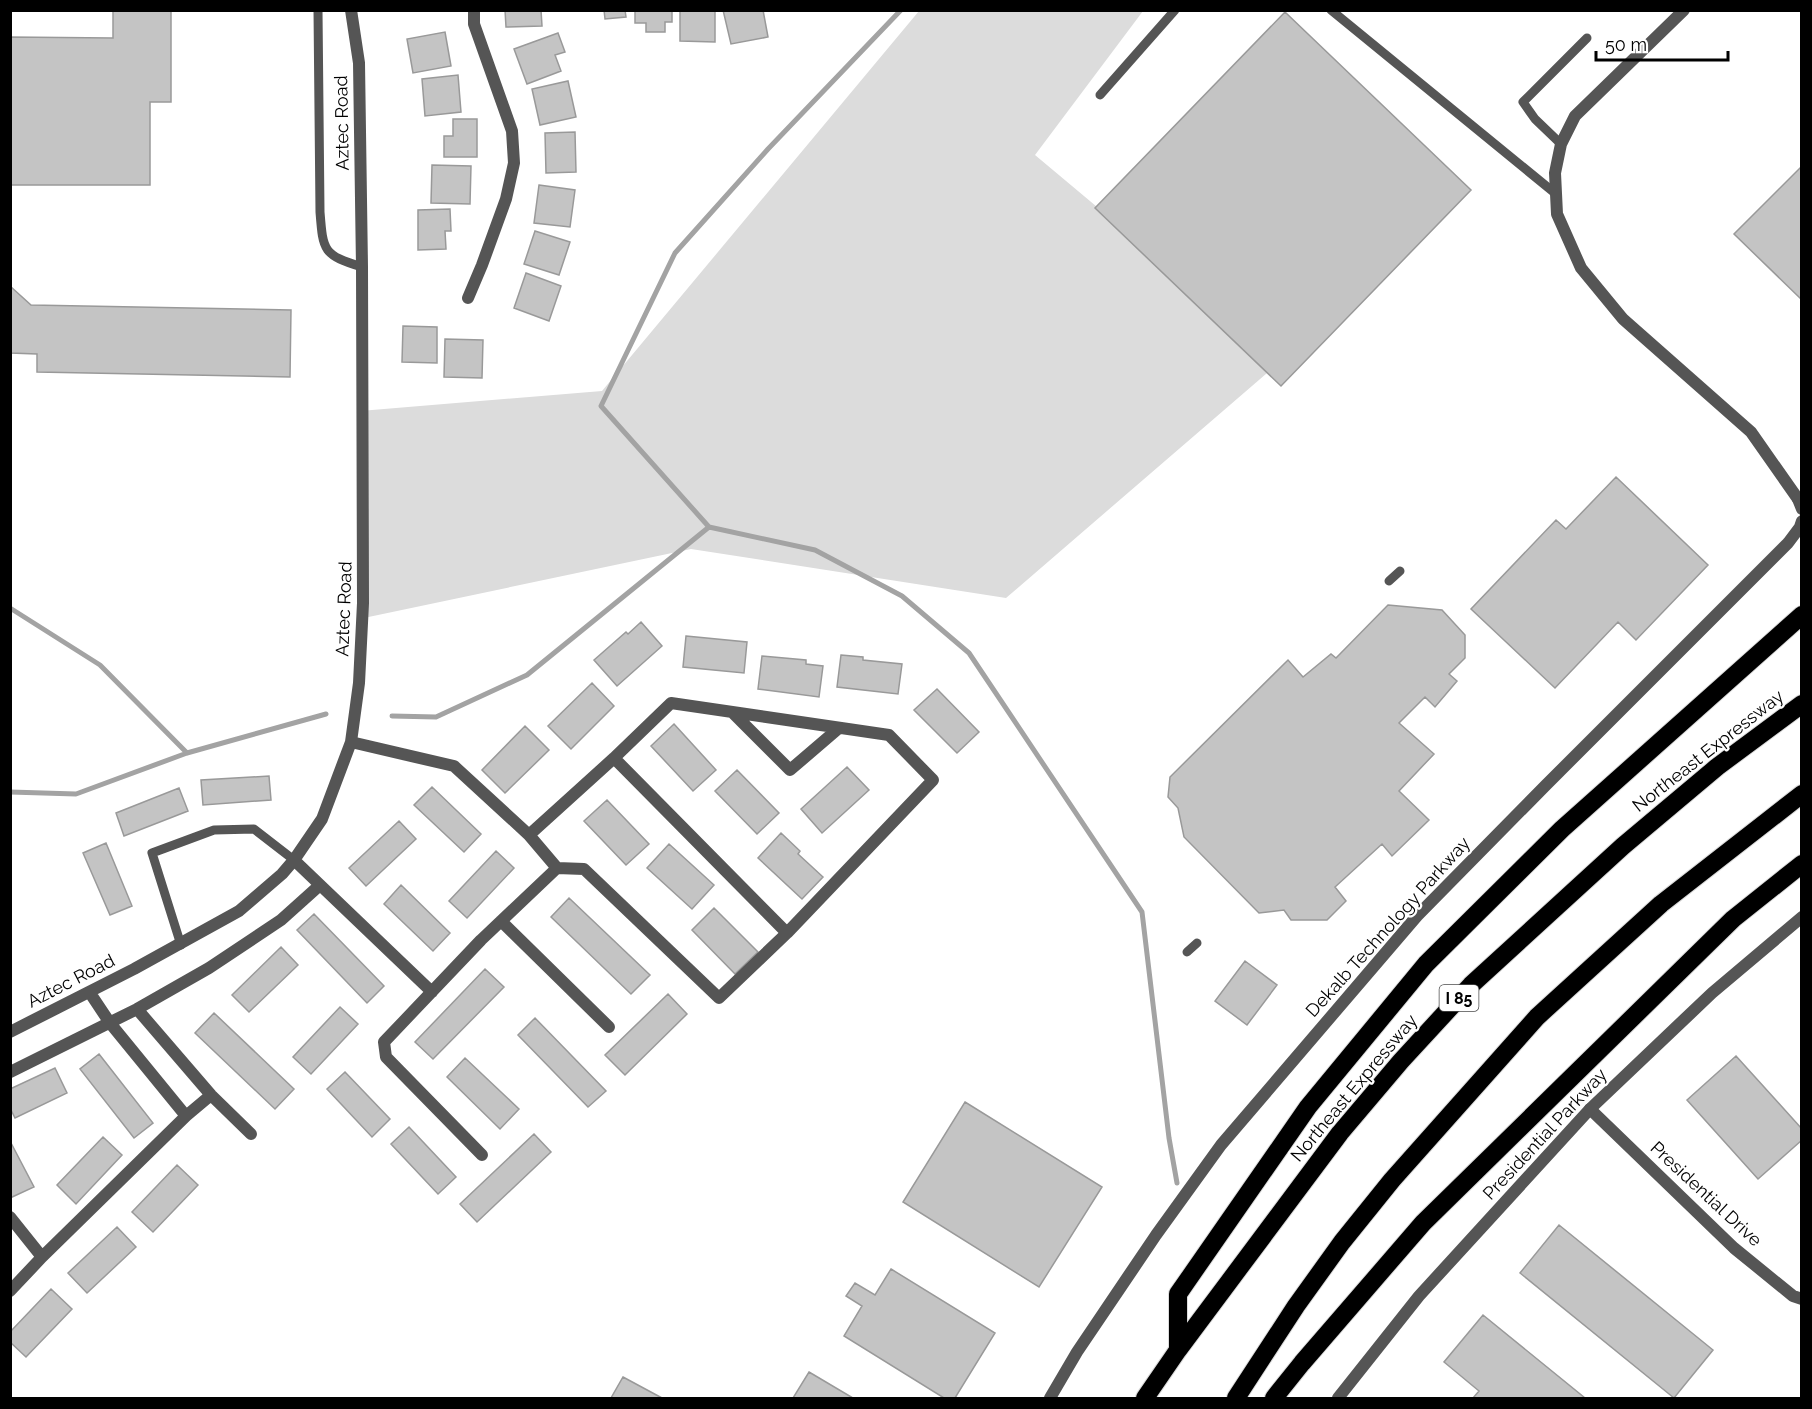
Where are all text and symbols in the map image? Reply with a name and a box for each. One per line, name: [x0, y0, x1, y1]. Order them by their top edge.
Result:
scale bar: [1596, 24, 1728, 62]
text: 50 m: [1605, 34, 1647, 55]
street label: Aztec Road: [330, 75, 353, 171]
street label: Aztec Road: [331, 561, 356, 657]
street label: Northeast Expressway: [1628, 685, 1787, 816]
street label: Dekalb Technology Parkway: [1301, 832, 1474, 1021]
street label: Aztec Road: [24, 950, 118, 1011]
road number: I 85: [1440, 985, 1478, 1011]
street label: Northeast Expressway: [1286, 1010, 1421, 1166]
street label: Presidential Parkway: [1478, 1064, 1611, 1204]
street label: Presidential Drive: [1646, 1137, 1767, 1251]

